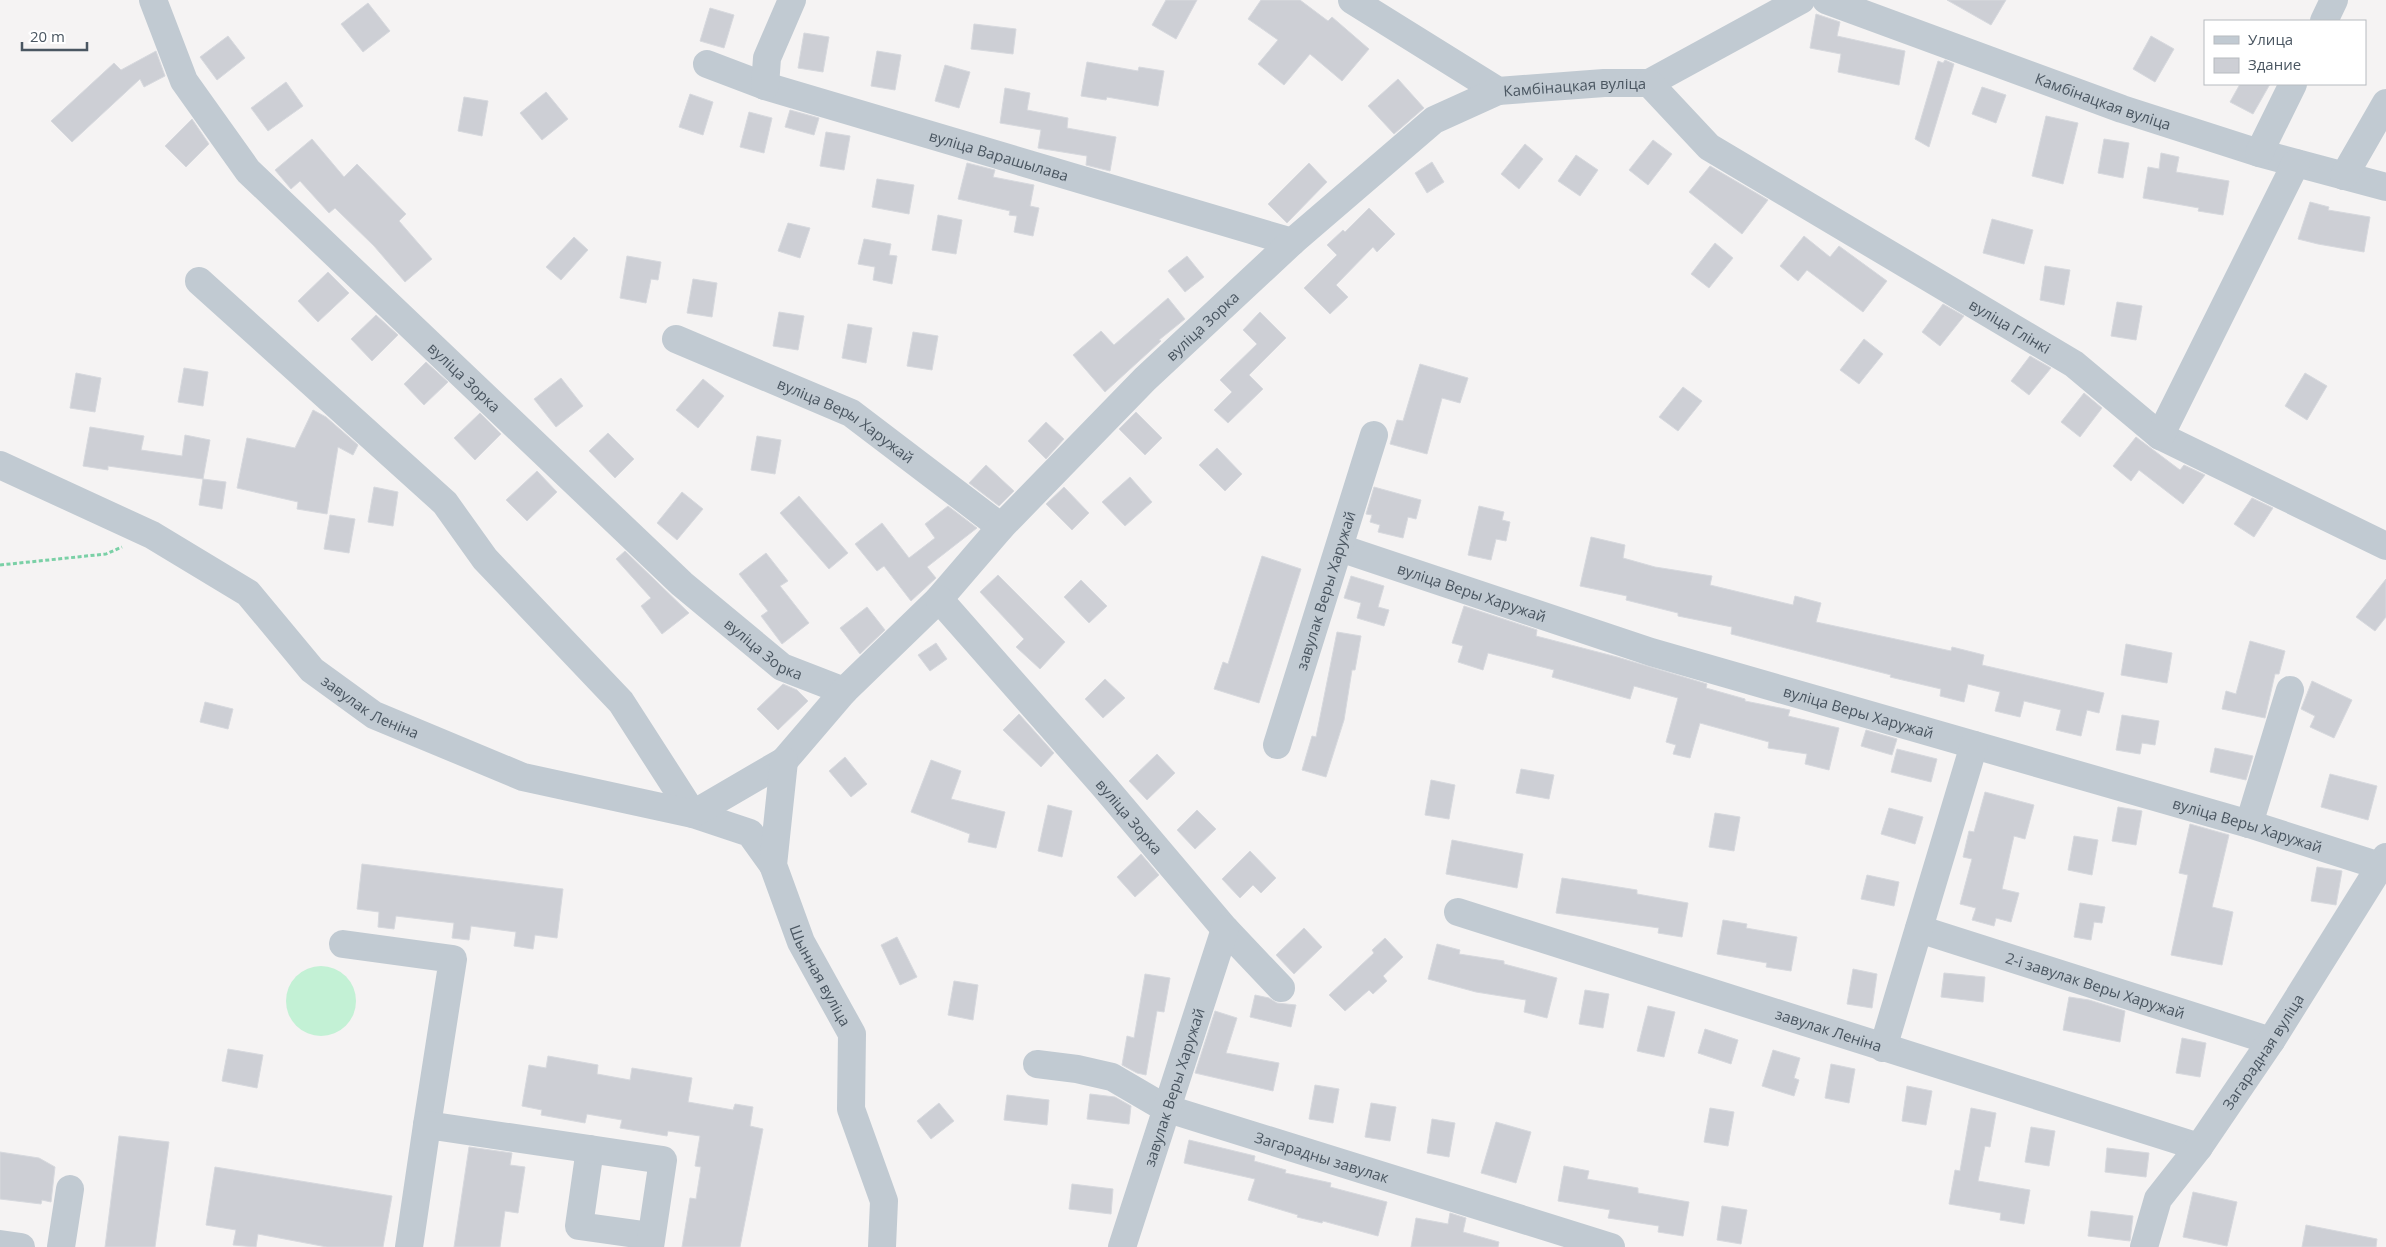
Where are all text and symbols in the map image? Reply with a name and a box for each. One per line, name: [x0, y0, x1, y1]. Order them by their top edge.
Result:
scale bar: [22, 20, 88, 52]
legend: [2204, 20, 2366, 85]
text: 20 m: [30, 26, 65, 46]
text: Улица: [2248, 29, 2293, 49]
text: Здание: [2248, 54, 2301, 74]
street label: Камбінацкая вуліца: [2032, 68, 2174, 134]
street label: Камбінацкая вуліца: [1503, 73, 1646, 101]
street label: вуліца Варашылава: [927, 125, 1071, 185]
street label: вуліца Зорка: [1161, 287, 1243, 365]
street label: вуліца Глінкі: [1966, 294, 2054, 358]
street label: вуліца Зорка: [424, 338, 505, 416]
street label: вуліца Веры Харужай: [775, 373, 918, 467]
street label: завулак Веры Харужай: [1291, 508, 1360, 672]
street label: вуліца Веры Харужай: [1395, 558, 1549, 626]
street label: вуліца Зорка: [720, 613, 806, 684]
street label: завулак Леніна: [318, 670, 422, 743]
street label: вуліца Веры Харужай: [1781, 681, 1936, 743]
street label: вуліца Зорка: [1092, 774, 1167, 858]
street label: вуліца Веры Харужай: [2170, 793, 2325, 857]
street label: Шынная вуліца: [785, 922, 856, 1030]
street label: 2-і завулак Веры Харужай: [2003, 947, 2187, 1023]
street label: Загарадная вуліца: [2217, 990, 2308, 1113]
street label: завулак Леніна: [1773, 1003, 1884, 1056]
street label: завулак Веры Харужай: [1139, 1005, 1209, 1169]
street label: Загарадны завулак: [1252, 1127, 1392, 1187]

